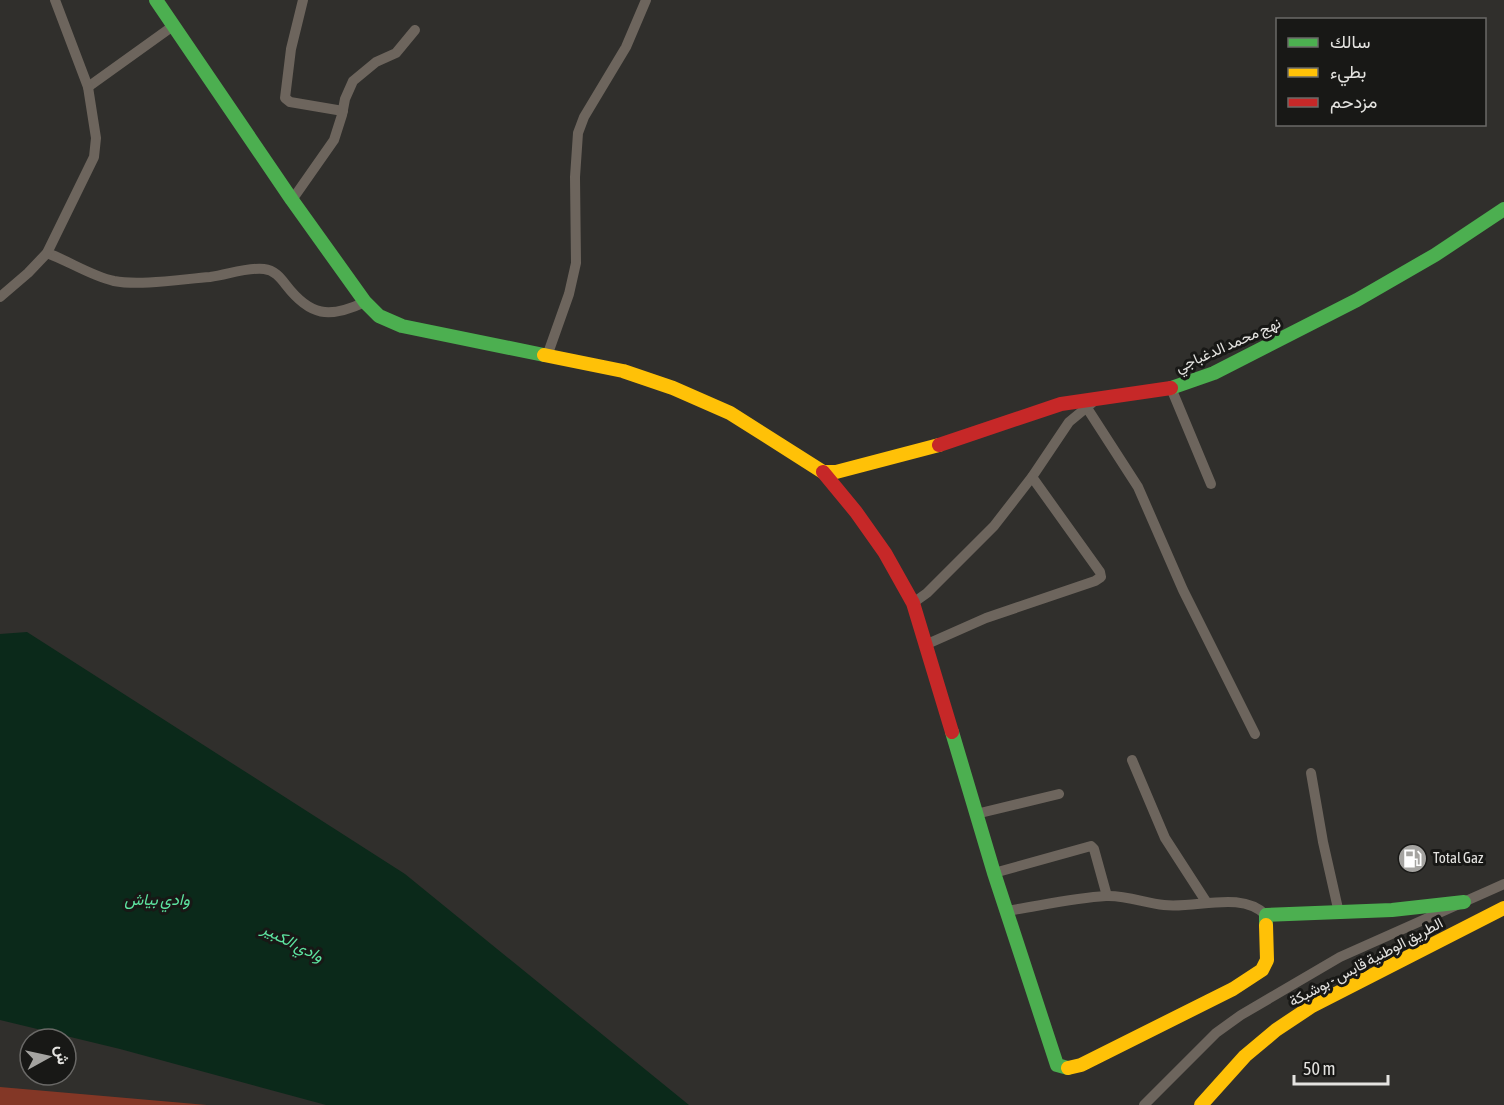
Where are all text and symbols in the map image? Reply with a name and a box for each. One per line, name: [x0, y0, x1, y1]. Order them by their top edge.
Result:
legend: [1276, 18, 1486, 126]
text: سالك: [1330, 31, 1370, 52]
text: بطيء: [1330, 61, 1366, 87]
text: مزدحم: [1330, 91, 1377, 114]
street label: نهج محمد الدغباجي: [1173, 314, 1285, 380]
fuel station icon: Total Gaz: [1396, 842, 1428, 874]
place label: Total Gaz: [1433, 849, 1484, 866]
water label: وادي بياش: [124, 890, 190, 913]
street label: الطريق الوطنية قابس - بوشبكة: [1286, 914, 1447, 1011]
water label: وادي الكبير: [256, 918, 327, 970]
north arrow: [18, 1027, 78, 1087]
text: ش: [52, 1044, 73, 1066]
scale bar: [1294, 1048, 1388, 1086]
text: 50 m: [1303, 1058, 1335, 1079]

